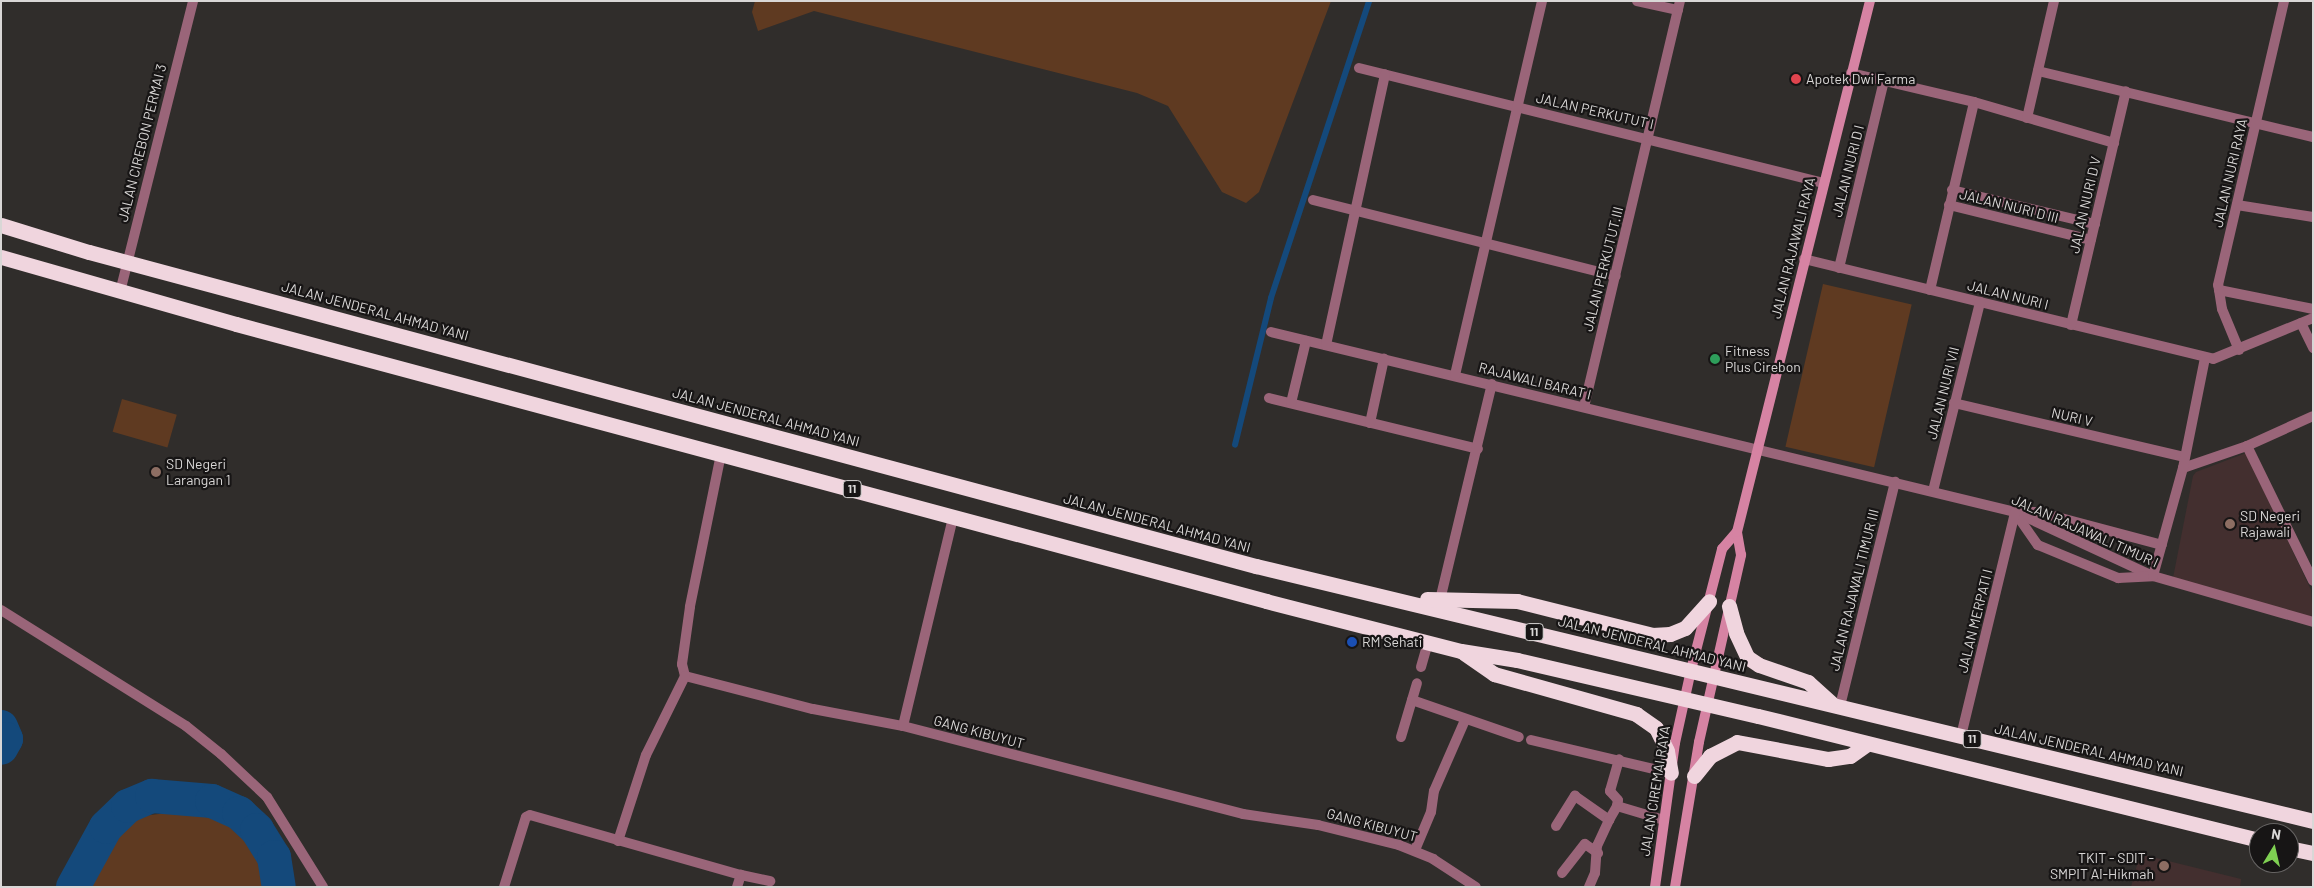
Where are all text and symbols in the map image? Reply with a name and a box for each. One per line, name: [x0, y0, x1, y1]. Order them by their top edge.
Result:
street label: JALAN CIREBON PERMAI 3: [114, 62, 170, 224]
place label: Apotek Dwi Farma: [1806, 71, 1915, 87]
marker: Apotek Dwi Farma: [1790, 73, 1802, 85]
street label: JALAN PERKUTUT I: [1535, 89, 1655, 133]
street label: JALAN NURI RAYA: [2209, 117, 2251, 229]
street label: JALAN NURI D I: [1828, 123, 1868, 219]
street label: JALAN NURI D V: [2066, 155, 2104, 255]
street label: JALAN RAJAWALI RAYA: [1767, 176, 1819, 320]
street label: JALAN NURI D III: [1958, 186, 2060, 226]
street label: JALAN PERKUTUT.III: [1579, 205, 1627, 333]
street label: JALAN NURI I: [1966, 277, 2050, 313]
street label: JALAN JENDERAL AHMAD YANI: [280, 278, 470, 344]
place label: Fitness Plus Cirebon: [1725, 343, 1801, 376]
street label: JALAN NURI VII: [1923, 345, 1963, 441]
marker: Fitness Plus Cirebon: [1709, 353, 1721, 365]
street label: RAJAWALI BARAT I: [1477, 359, 1593, 403]
street label: JALAN JENDERAL AHMAD YANI: [671, 384, 861, 450]
street label: NURI V: [2050, 404, 2094, 430]
place label: SD Negeri Larangan 1: [166, 456, 231, 488]
marker: SD Negeri Larangan 1: [150, 466, 162, 478]
road number: 11: [842, 479, 862, 498]
street label: JALAN JENDERAL AHMAD YANI: [1062, 490, 1252, 556]
street label: JALAN RAJAWALI TIMUR I: [2009, 491, 2161, 571]
street label: JALAN RAJAWALI TIMUR III: [1826, 507, 1882, 673]
place label: SD Negeri Rajawali: [2240, 508, 2300, 540]
marker: SD Negeri Rajawali: [2224, 518, 2236, 530]
street label: JALAN MERPATI I: [1954, 567, 1996, 675]
street label: JALAN JENDERAL AHMAD YANI: [1556, 612, 1748, 676]
road number: 11: [1524, 622, 1544, 642]
place label: RM Sehati: [1362, 634, 1422, 650]
marker: RM Sehati: [1346, 636, 1358, 648]
street label: GANG KIBUYUT: [932, 712, 1026, 752]
street label: JALAN JENDERAL AHMAD YANI: [1993, 720, 2185, 780]
street label: JALAN CIREMAI RAYA: [1636, 725, 1674, 857]
road number: 11: [1962, 730, 1982, 749]
street label: GANG KIBUYUT: [1325, 805, 1419, 845]
north arrow: [2249, 823, 2299, 873]
text: N: [2270, 825, 2282, 843]
place label: TKIT - SDIT - SMPIT Al-Hikmah: [2050, 850, 2154, 882]
marker: TKIT - SDIT - SMPIT Al-Hikmah: [2158, 860, 2170, 872]

